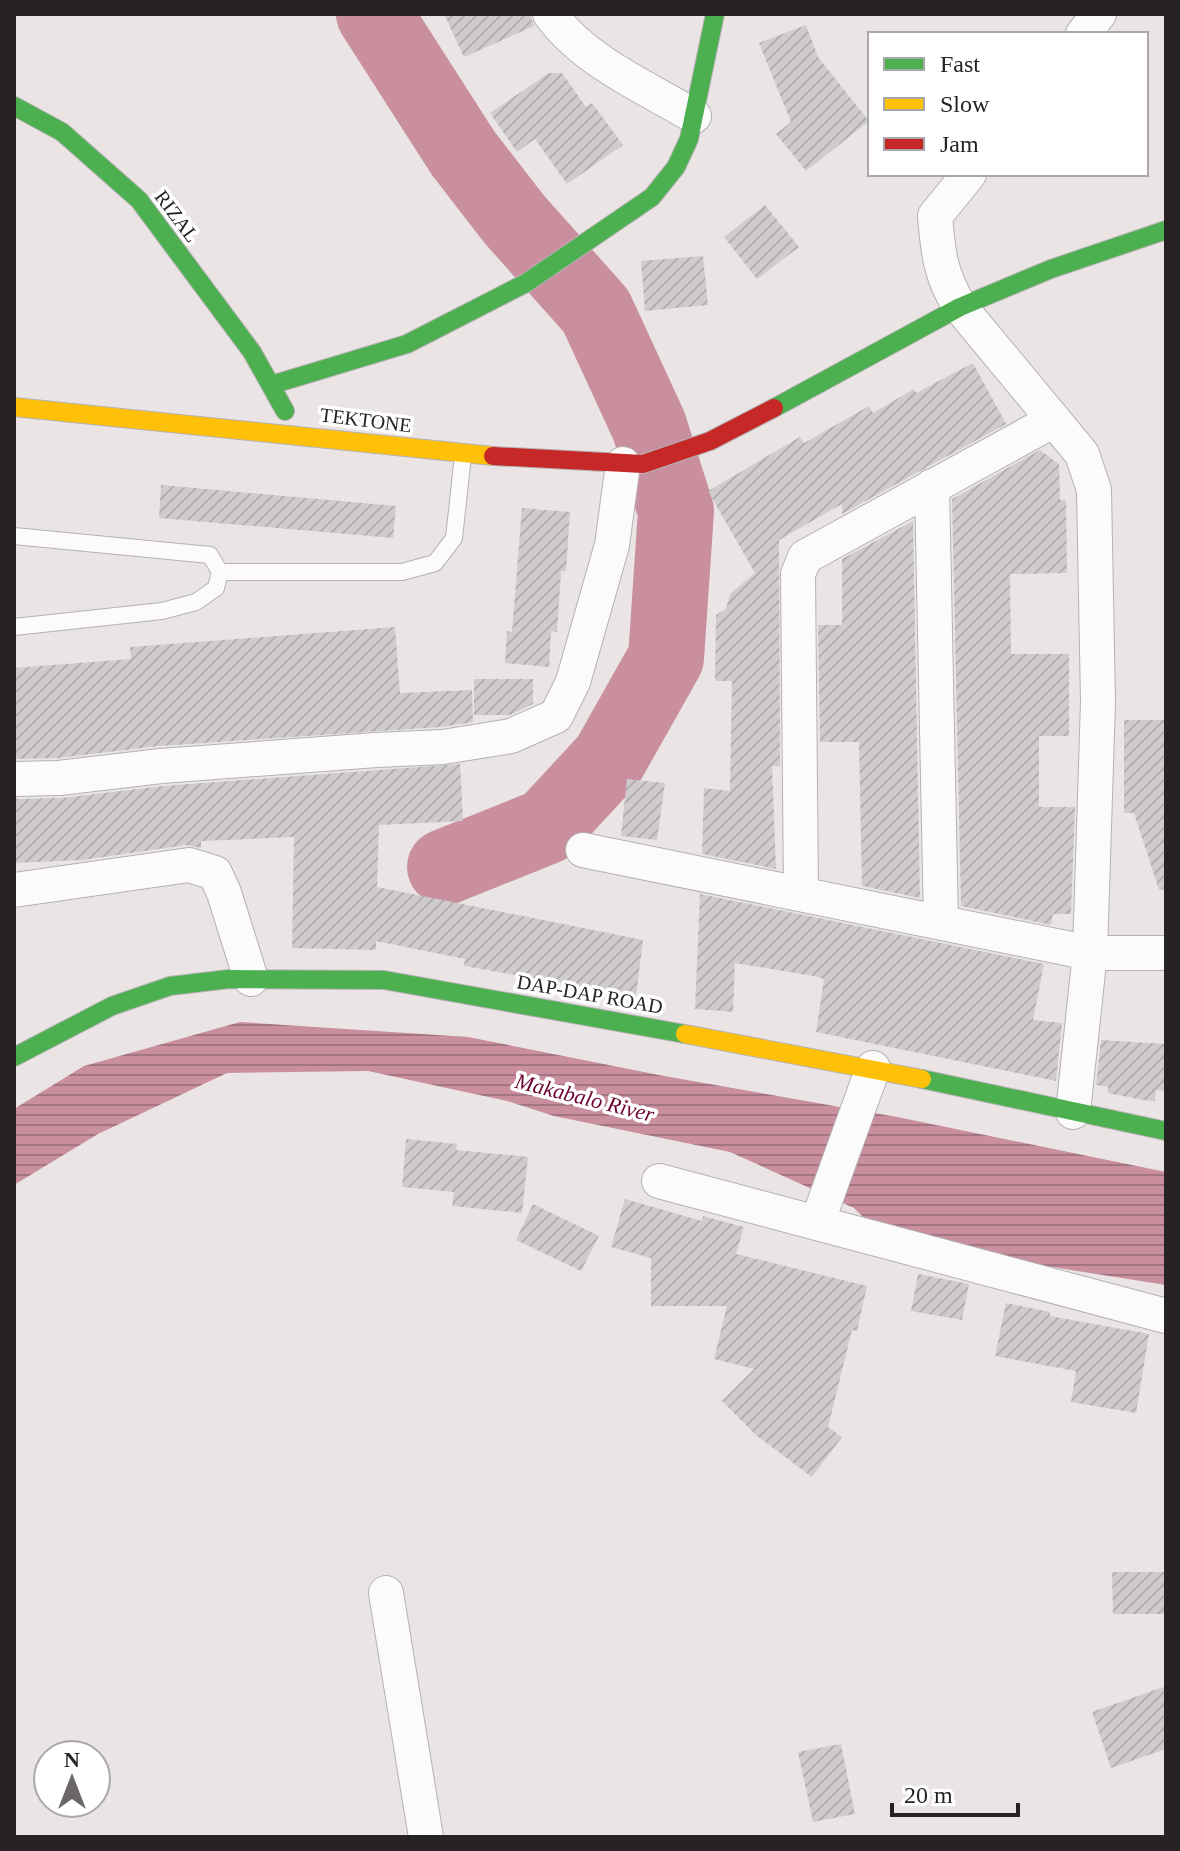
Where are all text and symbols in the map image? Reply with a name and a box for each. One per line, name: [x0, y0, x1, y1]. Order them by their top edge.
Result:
legend: [868, 32, 1148, 176]
text: Fast: [940, 51, 980, 77]
text: Slow: [940, 91, 990, 117]
text: Jam: [940, 131, 979, 157]
street label: RIZAL: [150, 186, 204, 246]
street label: TEKTONE: [319, 403, 413, 437]
street label: DAP-DAP ROAD: [515, 970, 665, 1018]
water label: Makabalo River: [512, 1068, 657, 1127]
north arrow: [32, 1739, 112, 1819]
text: N: [64, 1747, 80, 1772]
scale bar: [892, 1767, 1018, 1817]
text: 20 m: [904, 1782, 953, 1808]

